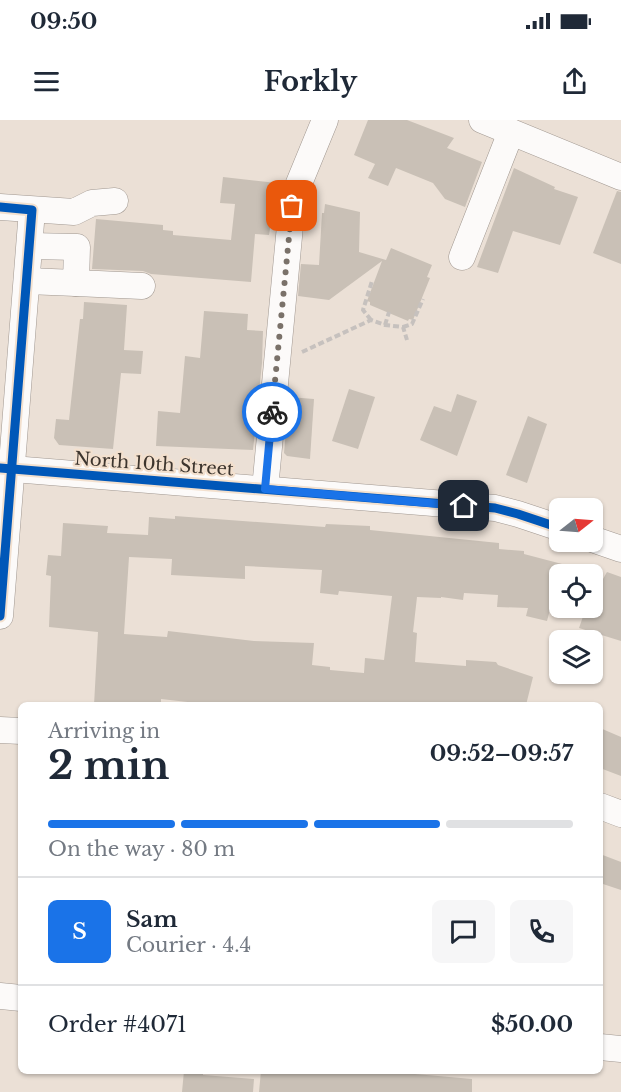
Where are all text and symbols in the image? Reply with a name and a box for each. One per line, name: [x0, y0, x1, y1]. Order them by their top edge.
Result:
text: 09:50: [30, 8, 97, 35]
icon: menu: [30, 65, 63, 98]
text: Forkly: [264, 65, 357, 98]
icon: share: [558, 65, 591, 98]
pin: [266, 180, 317, 231]
icon: bag: [275, 189, 308, 222]
courier: [242, 382, 302, 442]
icon: bike: [256, 396, 289, 429]
street label: North 10th Street: [74, 447, 235, 481]
pin: [438, 480, 489, 531]
icon: home: [447, 489, 480, 522]
north arrow: [549, 498, 603, 552]
map controls: [549, 498, 603, 684]
button: locate: [549, 564, 603, 618]
button: layers: [549, 630, 603, 684]
text: Arriving in: [48, 719, 160, 743]
text: 09:52–09:57: [430, 740, 573, 767]
text: 2 min: [48, 741, 169, 790]
text: On the way · 80 m: [48, 837, 235, 861]
button: chat: [432, 900, 495, 963]
button: phone: [510, 900, 573, 963]
text: Sam: [126, 906, 178, 933]
text: S: [72, 918, 87, 945]
text: Courier · 4.4: [126, 933, 251, 957]
text: Order #4071: [48, 1011, 187, 1038]
text: $50.00: [491, 1011, 573, 1038]

